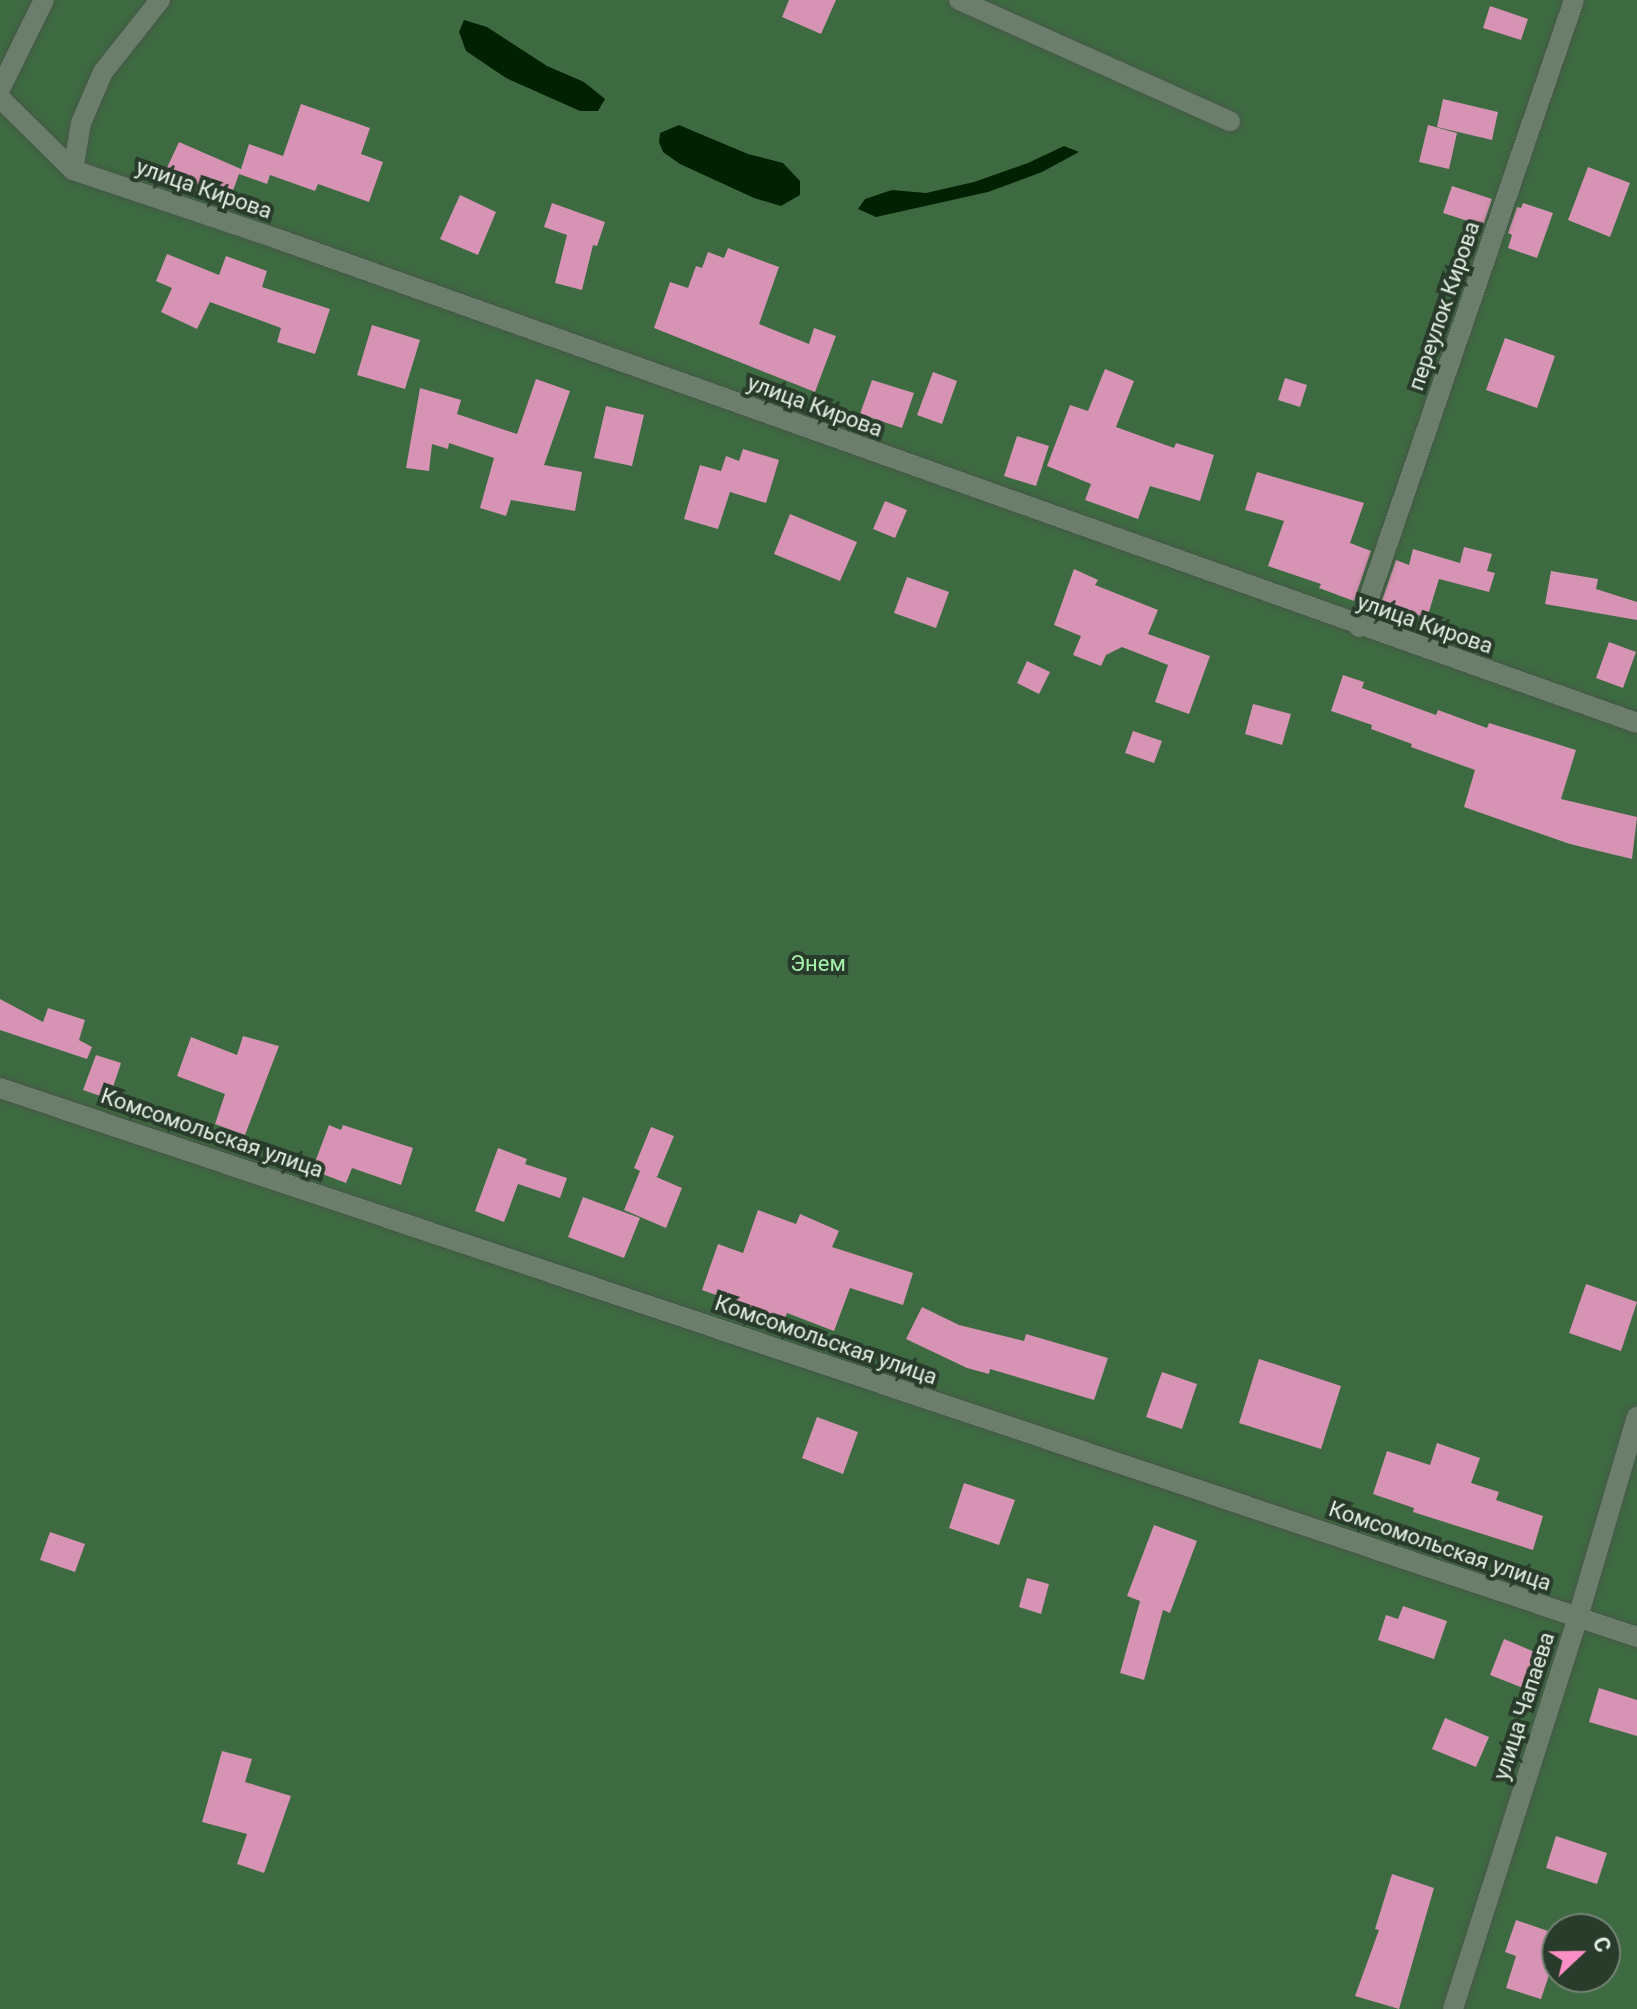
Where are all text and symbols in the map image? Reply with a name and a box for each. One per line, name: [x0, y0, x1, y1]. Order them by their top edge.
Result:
street label: улица Кирова: [133, 153, 275, 225]
street label: переулок Кирова: [1403, 218, 1485, 394]
street label: улица Кирова: [744, 369, 886, 443]
street label: улица Кирова: [1354, 588, 1496, 660]
park label: Энем: [790, 951, 846, 977]
street label: Комсомольская улица: [97, 1083, 327, 1183]
street label: Комсомольская улица: [711, 1290, 941, 1390]
street label: Комсомольская улица: [1325, 1496, 1555, 1596]
street label: улица Чапаева: [1488, 1629, 1560, 1783]
north arrow: [1541, 1913, 1621, 1993]
text: С: [1588, 1933, 1616, 1956]

